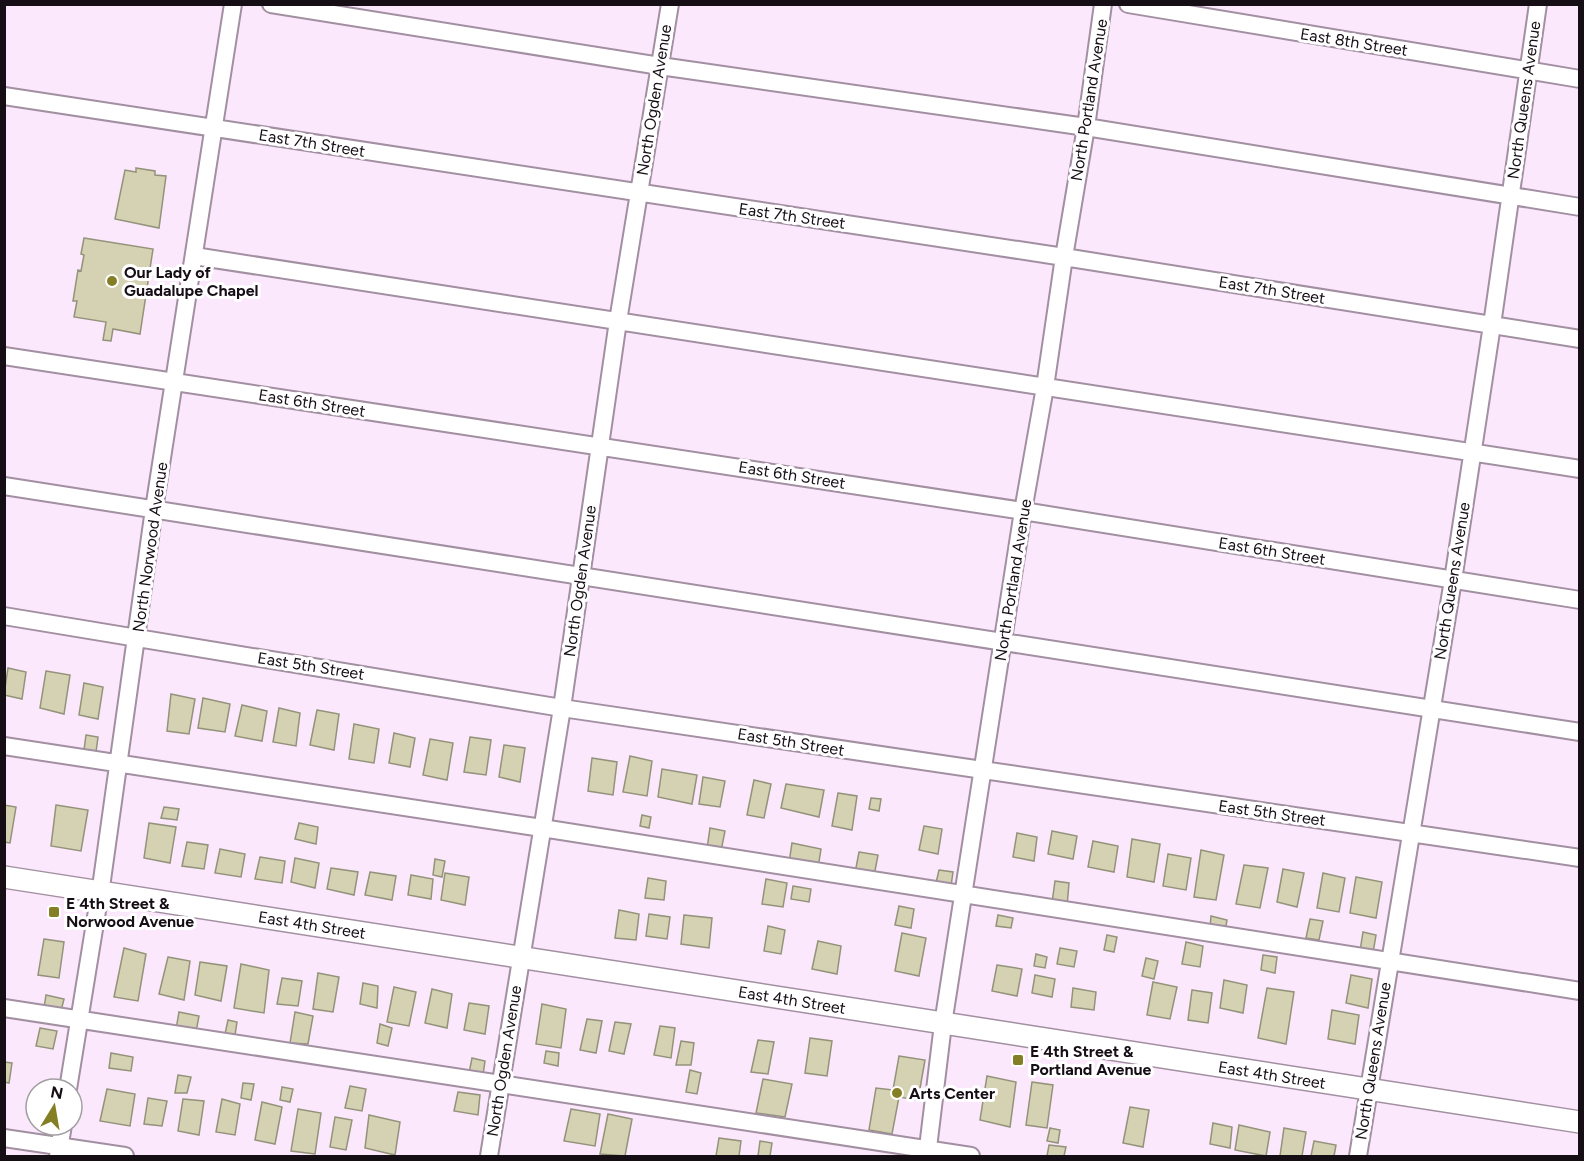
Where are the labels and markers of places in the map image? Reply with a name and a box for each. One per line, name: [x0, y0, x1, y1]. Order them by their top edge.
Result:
place label: Our Lady of Guadalupe Chapel: [124, 263, 259, 300]
marker: Our Lady of Guadalupe Chapel: [105, 274, 119, 288]
place label: E 4th Street & Norwood Avenue: [66, 894, 194, 931]
marker: E 4th Street & Norwood Avenue: [47, 905, 61, 919]
place label: E 4th Street & Portland Avenue: [1030, 1042, 1152, 1079]
marker: E 4th Street & Portland Avenue: [1011, 1053, 1025, 1067]
place label: Arts Center: [909, 1084, 995, 1103]
marker: Arts Center: [890, 1086, 904, 1100]

